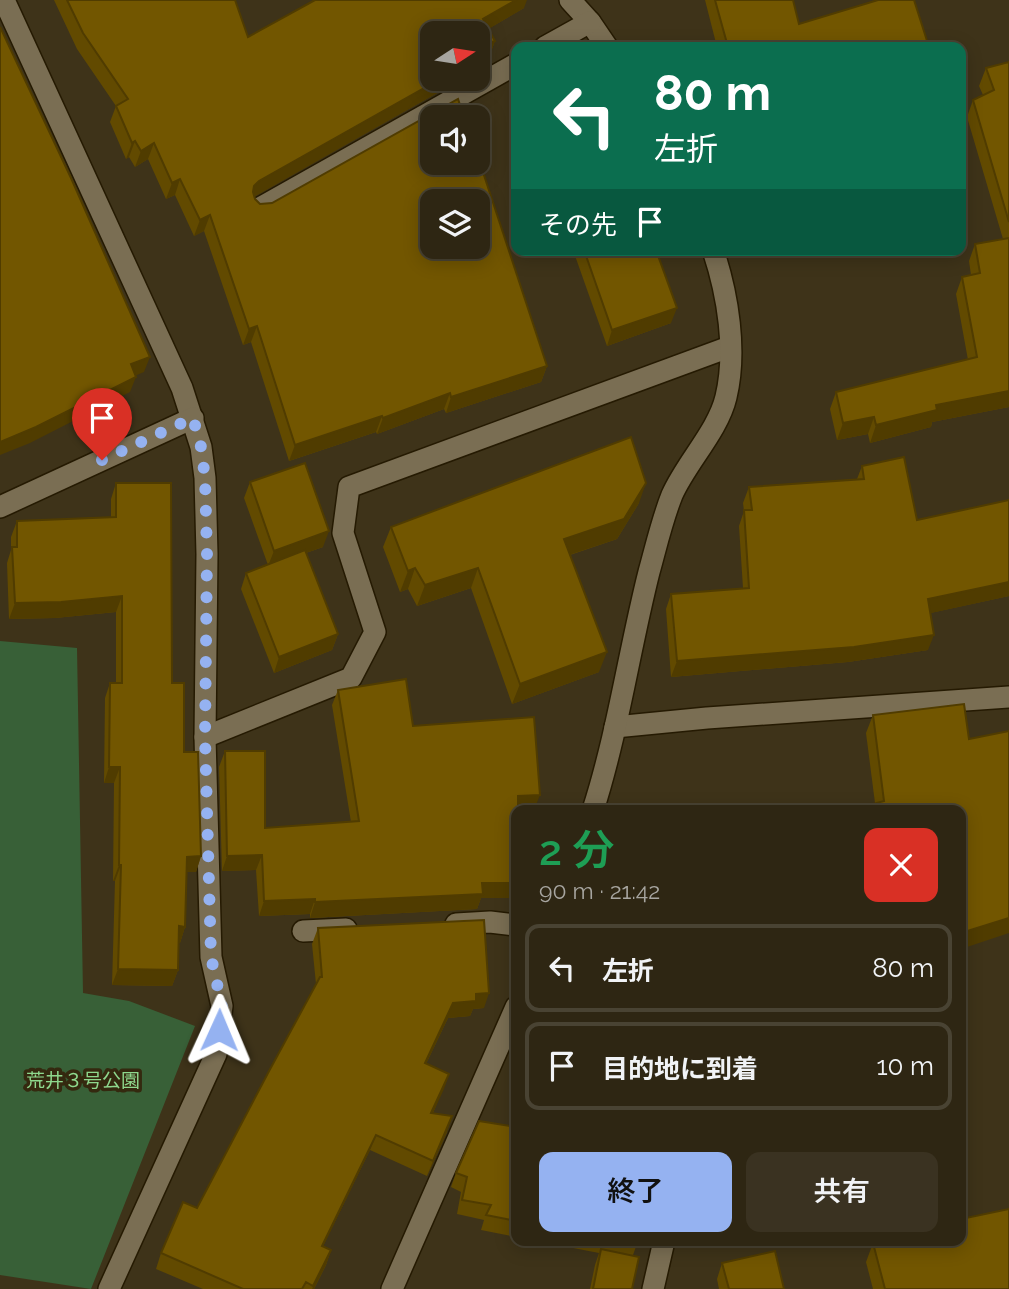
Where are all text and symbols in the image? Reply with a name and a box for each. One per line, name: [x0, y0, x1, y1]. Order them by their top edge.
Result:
north arrow: [420, 21, 490, 91]
map controls: [420, 21, 490, 259]
text: 80 m: [654, 64, 771, 121]
icon: left: [539, 70, 630, 161]
button: sound: [420, 105, 490, 175]
text: 左折: [654, 130, 718, 167]
button: layers: [420, 189, 490, 259]
icon: arrive: [631, 203, 669, 241]
text: その先: [539, 210, 617, 240]
pin: [72, 388, 132, 460]
icon: arrive: [83, 399, 121, 437]
text: 2 分: [539, 826, 614, 875]
button: close: [864, 828, 938, 902]
text: 90 m · 21:42: [539, 877, 660, 904]
icon: left: [543, 949, 581, 987]
text: 80 m: [872, 953, 934, 983]
text: 左折: [602, 956, 654, 986]
position arrow: [182, 993, 256, 1067]
icon: arrive: [543, 1047, 581, 1085]
text: 10 m: [876, 1051, 934, 1081]
text: 目的地に到着: [602, 1054, 758, 1084]
park label: 荒井３号公園: [26, 1069, 140, 1091]
button: 終了: [539, 1152, 732, 1232]
button: 共有: [746, 1152, 938, 1232]

